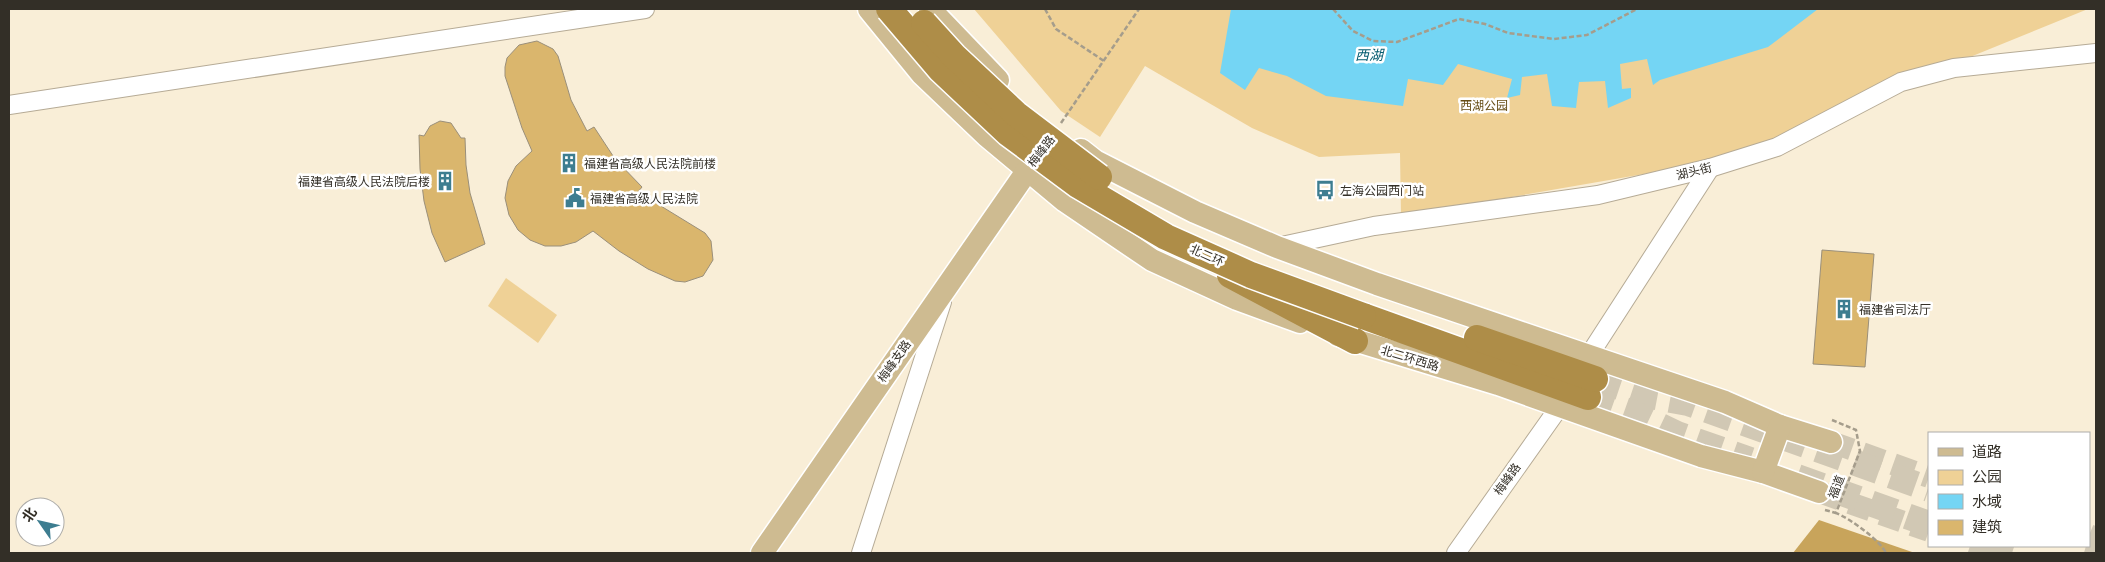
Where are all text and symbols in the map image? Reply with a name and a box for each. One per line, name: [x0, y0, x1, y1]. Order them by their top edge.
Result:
water label: 西湖: [1355, 46, 1385, 63]
park label: 西湖公园: [1460, 98, 1508, 113]
street label: 梅峰路: [1024, 132, 1058, 170]
building icon: 福建省高级人民法院前楼: [558, 152, 580, 174]
place label: 福建省高级人民法院前楼: [584, 156, 716, 171]
street label: 湖头街: [1675, 159, 1713, 183]
building icon: 福建省高级人民法院后楼: [434, 170, 456, 192]
place label: 福建省高级人民法院后楼: [298, 174, 430, 189]
bus stop icon: 左海公园西门站: [1314, 179, 1336, 201]
place label: 左海公园西门站: [1340, 183, 1424, 198]
public building icon: 福建省高级人民法院: [564, 187, 586, 209]
place label: 福建省高级人民法院: [590, 191, 698, 206]
street label: 北二环: [1187, 241, 1227, 269]
building icon: 福建省司法厅: [1833, 298, 1855, 320]
place label: 福建省司法厅: [1859, 302, 1931, 317]
street label: 梅峰支路: [874, 337, 914, 385]
street label: 北二环西路: [1379, 342, 1441, 374]
legend: [1928, 432, 2090, 547]
text: 道路: [1972, 442, 2002, 460]
street label: 梅峰路: [1491, 460, 1523, 498]
text: 公园: [1972, 467, 2002, 485]
street label: 福道: [1825, 473, 1847, 501]
text: 水域: [1972, 492, 2002, 510]
north arrow: [15, 497, 65, 547]
text: 北: [18, 504, 40, 525]
text: 建筑: [1972, 517, 2002, 535]

